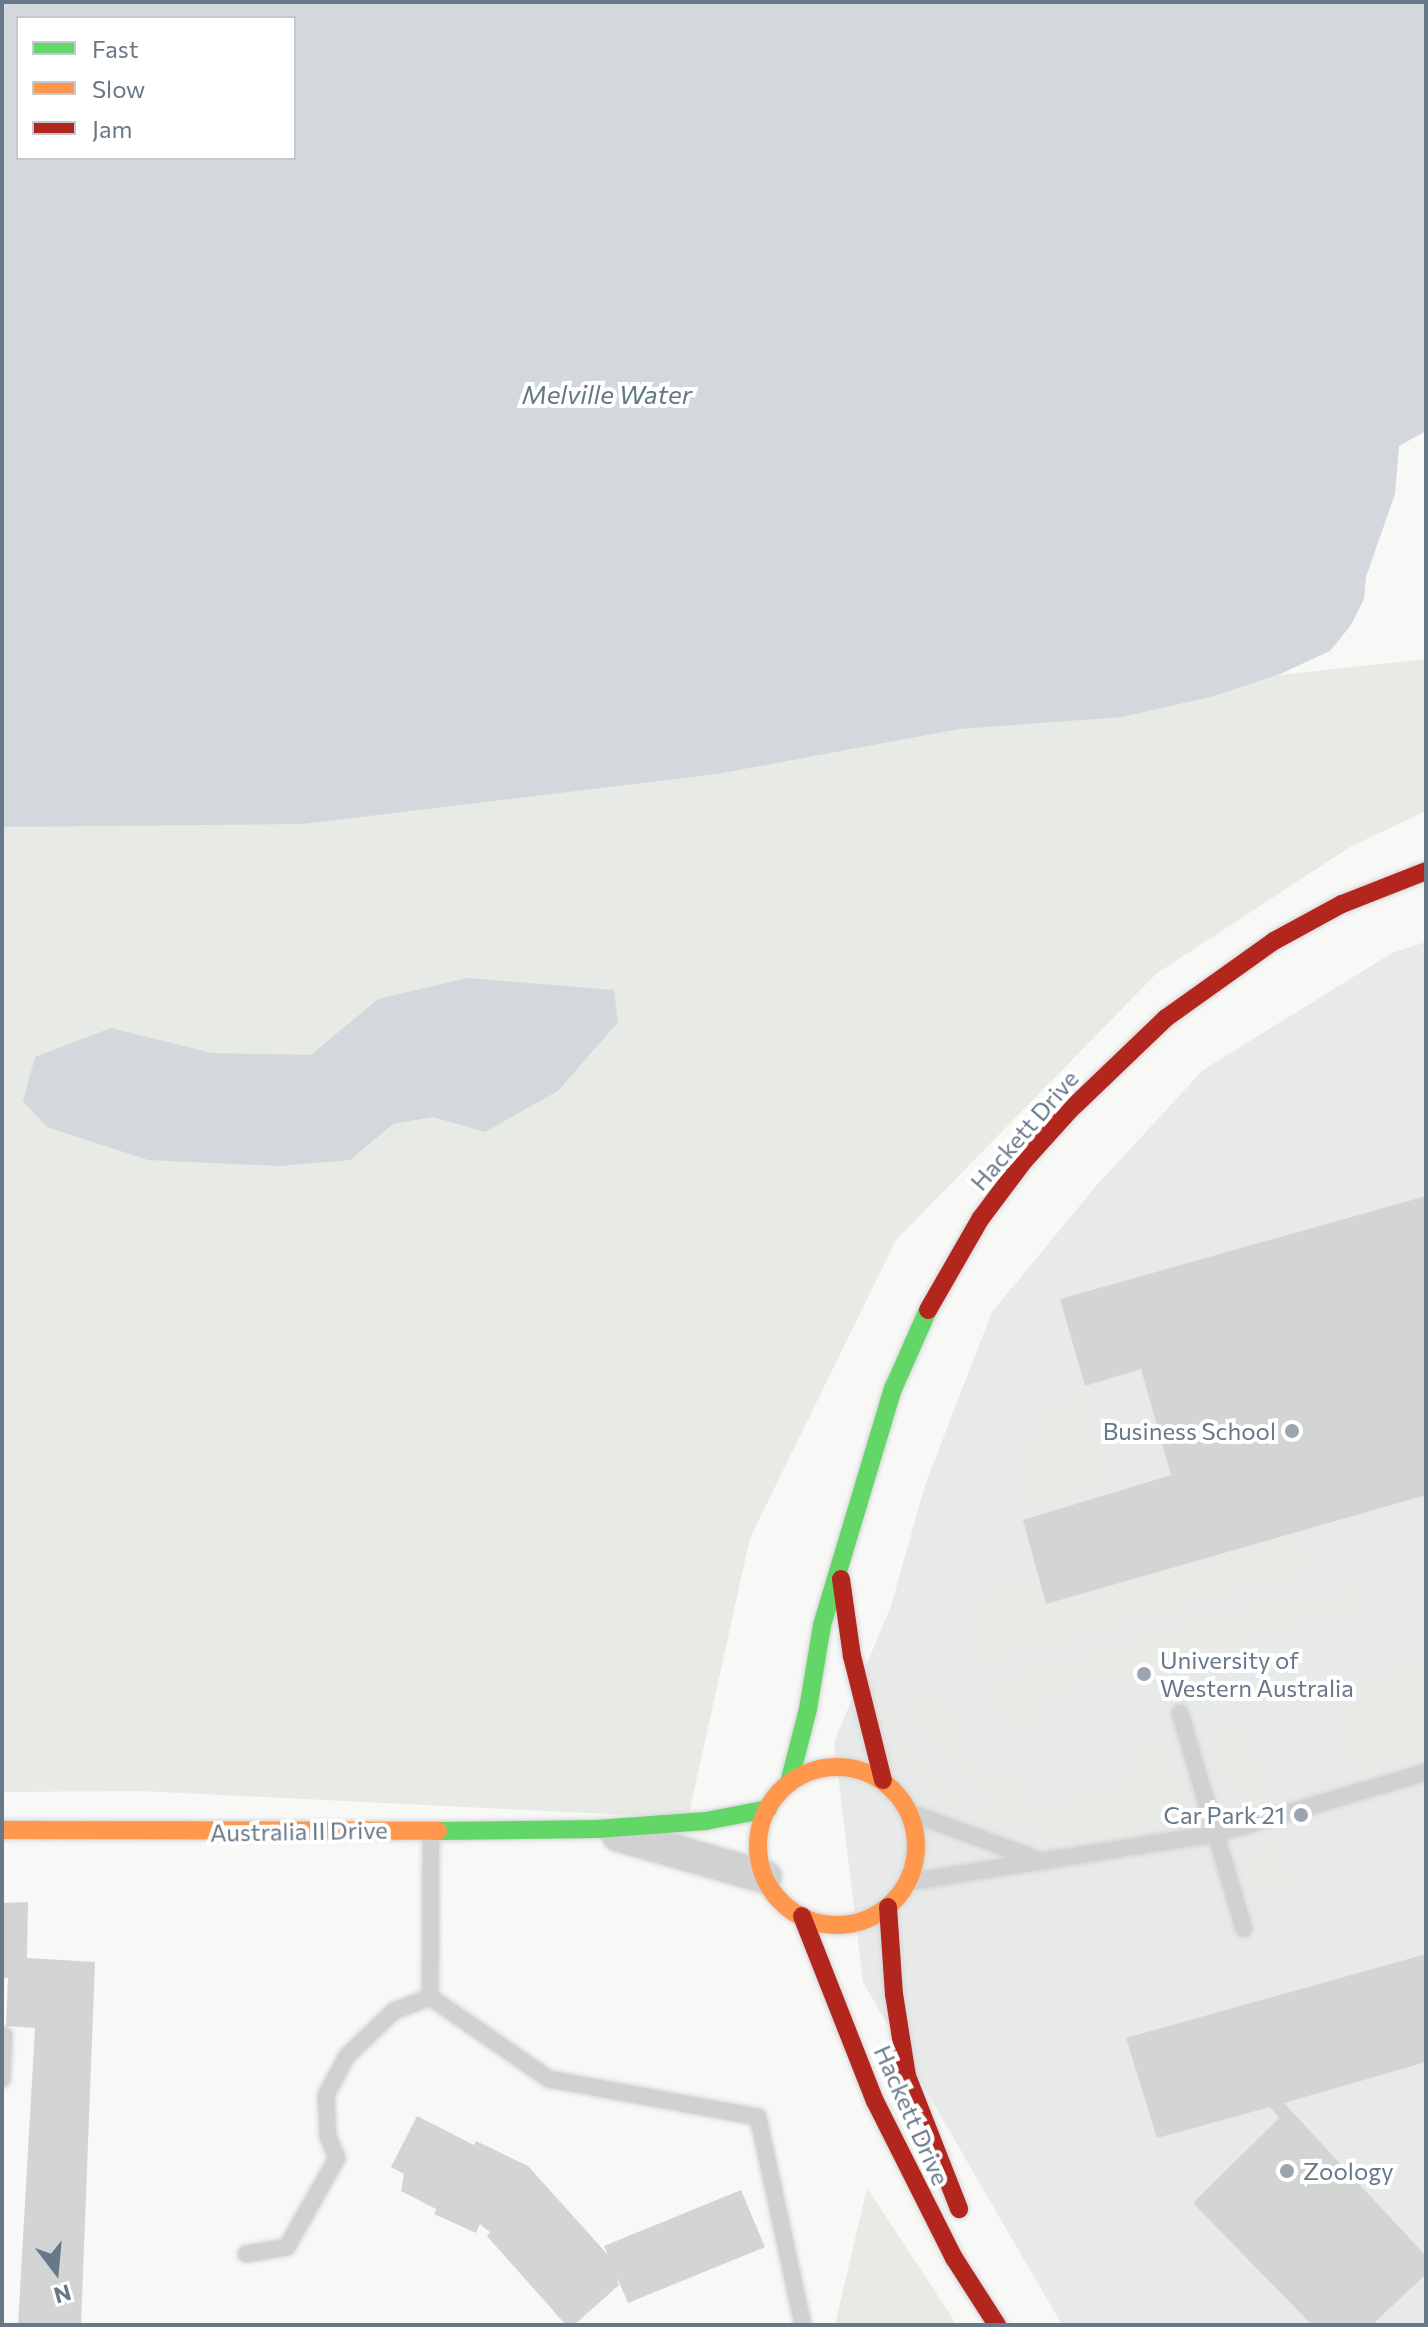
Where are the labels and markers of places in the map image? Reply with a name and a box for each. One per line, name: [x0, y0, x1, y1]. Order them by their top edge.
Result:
place label: Business School: [1103, 1417, 1276, 1445]
marker: Business School: [1283, 1422, 1301, 1440]
place label: University of Western Australia: [1160, 1646, 1354, 1702]
marker: University of Western Australia: [1135, 1665, 1153, 1683]
place label: Car Park 21: [1163, 1801, 1285, 1829]
marker: Car Park 21: [1292, 1806, 1310, 1824]
place label: Zoology: [1303, 2157, 1394, 2185]
marker: Zoology: [1278, 2162, 1296, 2180]

